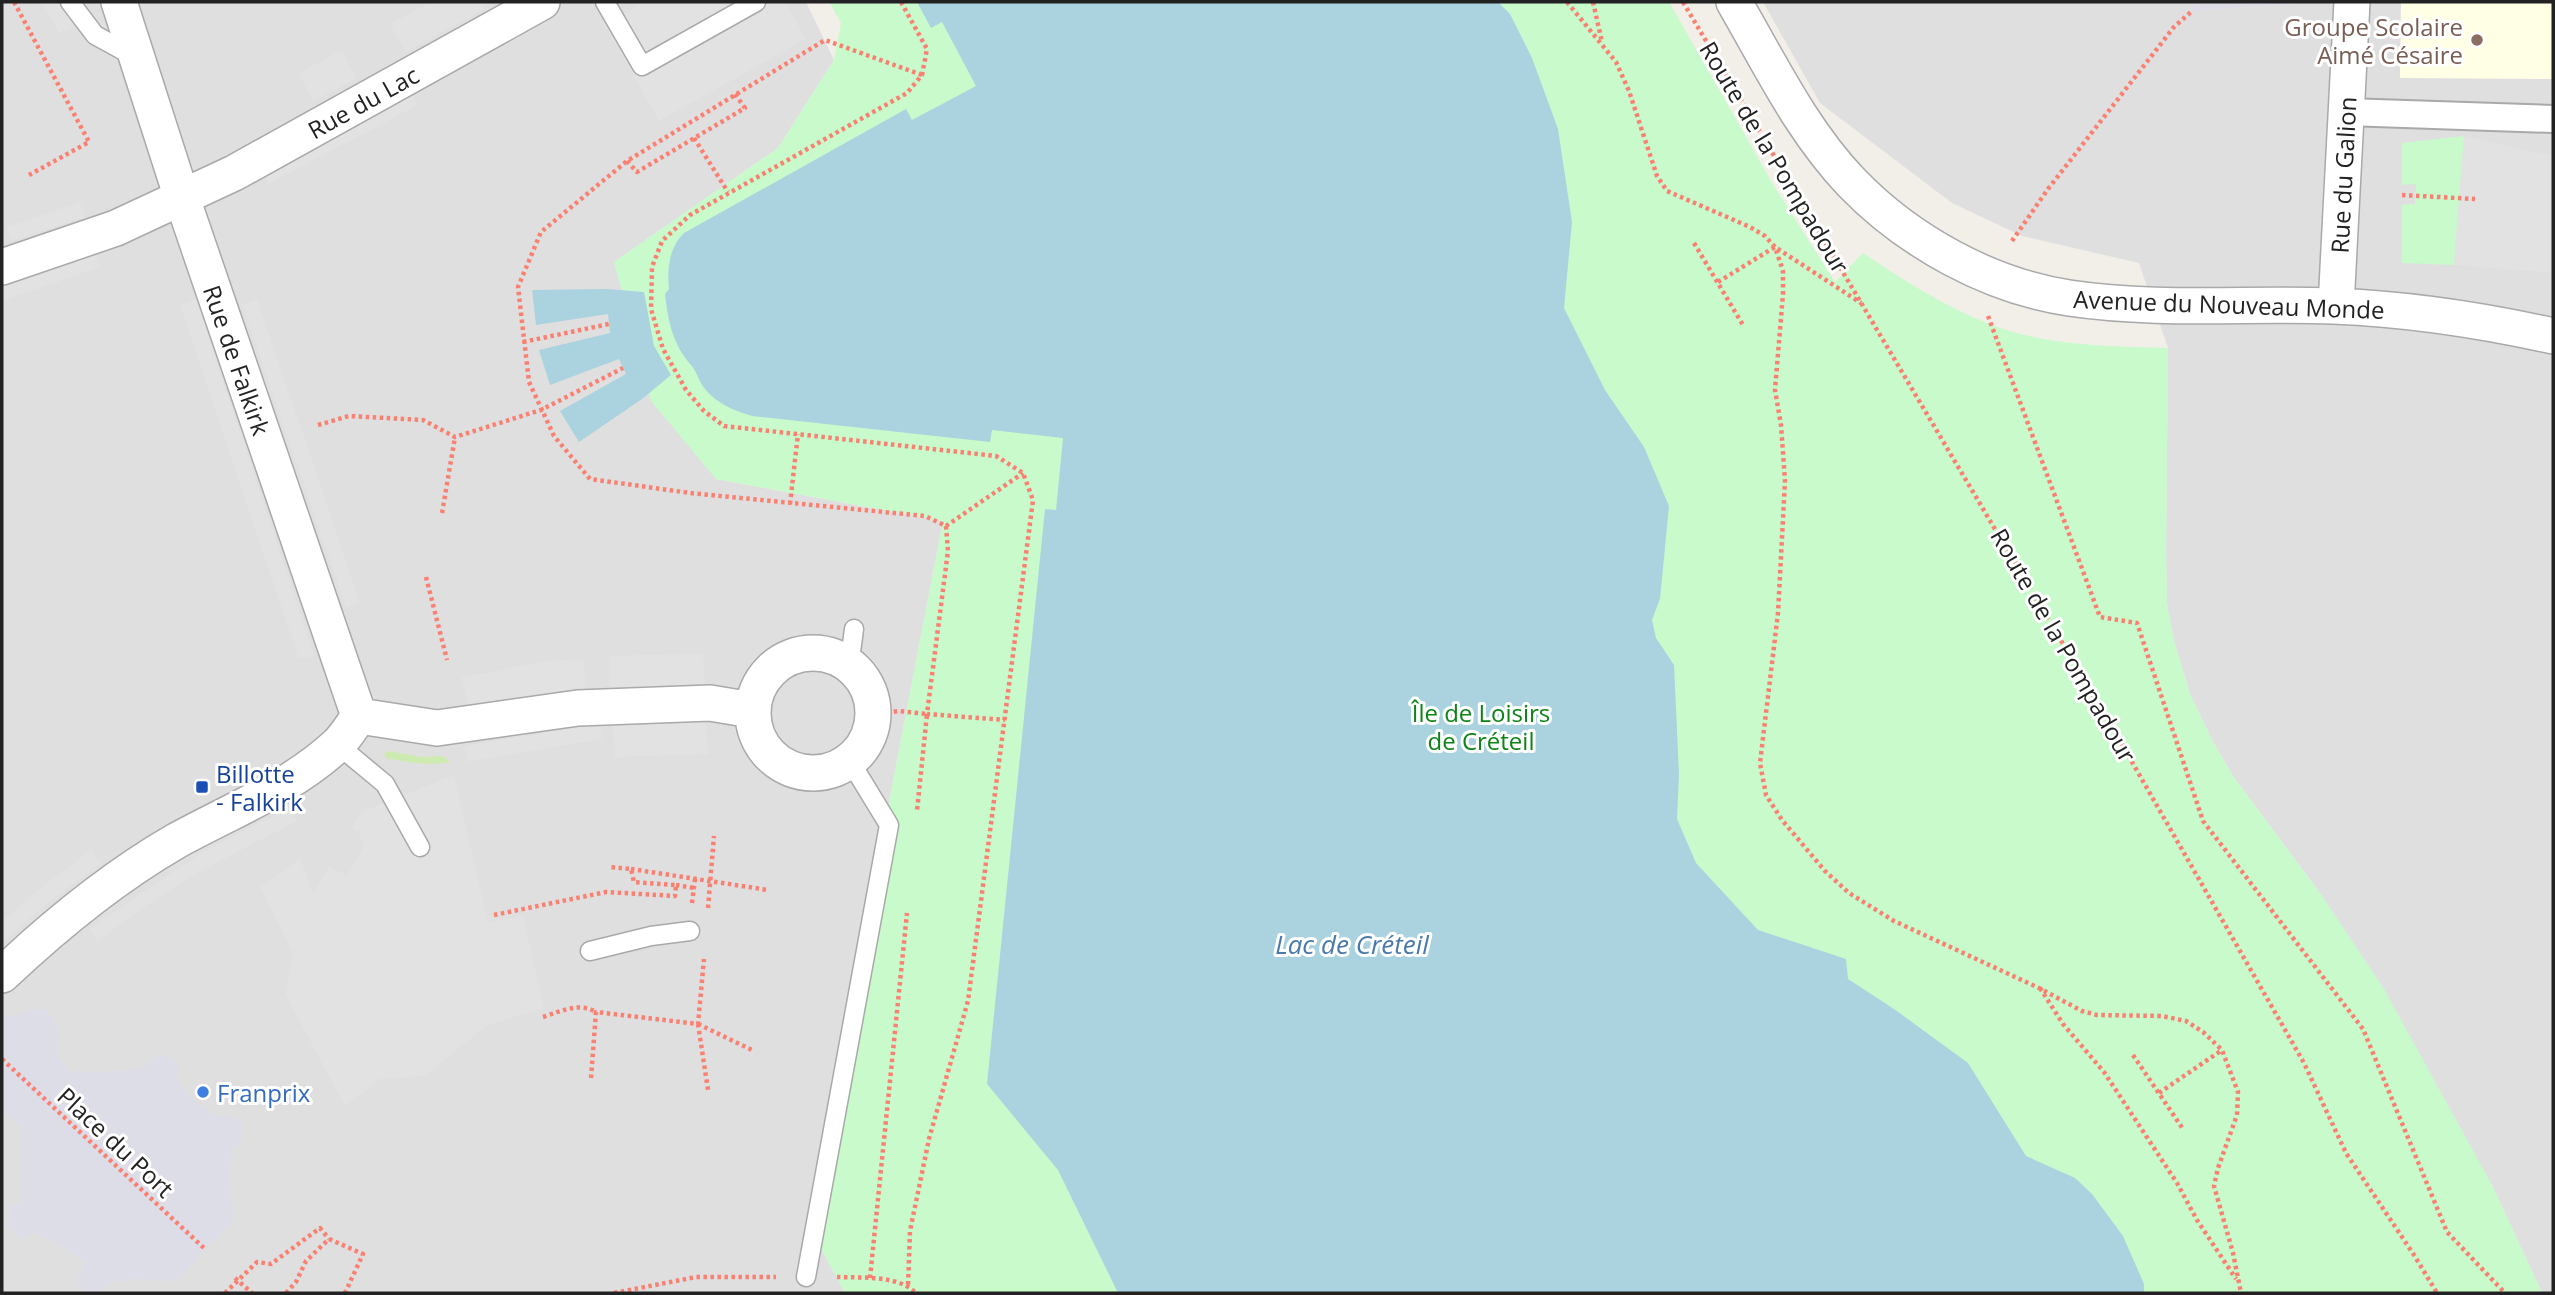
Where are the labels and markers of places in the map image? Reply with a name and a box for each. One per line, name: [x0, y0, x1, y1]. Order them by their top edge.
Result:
place label: Groupe Scolaire Aimé Césaire: [2284, 10, 2463, 71]
marker: Groupe Scolaire Aimé Césaire: [2469, 32, 2485, 48]
place label: Billotte - Falkirk: [216, 757, 303, 818]
marker: Billotte - Falkirk: [194, 779, 210, 795]
place label: Franprix: [217, 1076, 311, 1109]
marker: Franprix: [195, 1084, 211, 1100]

